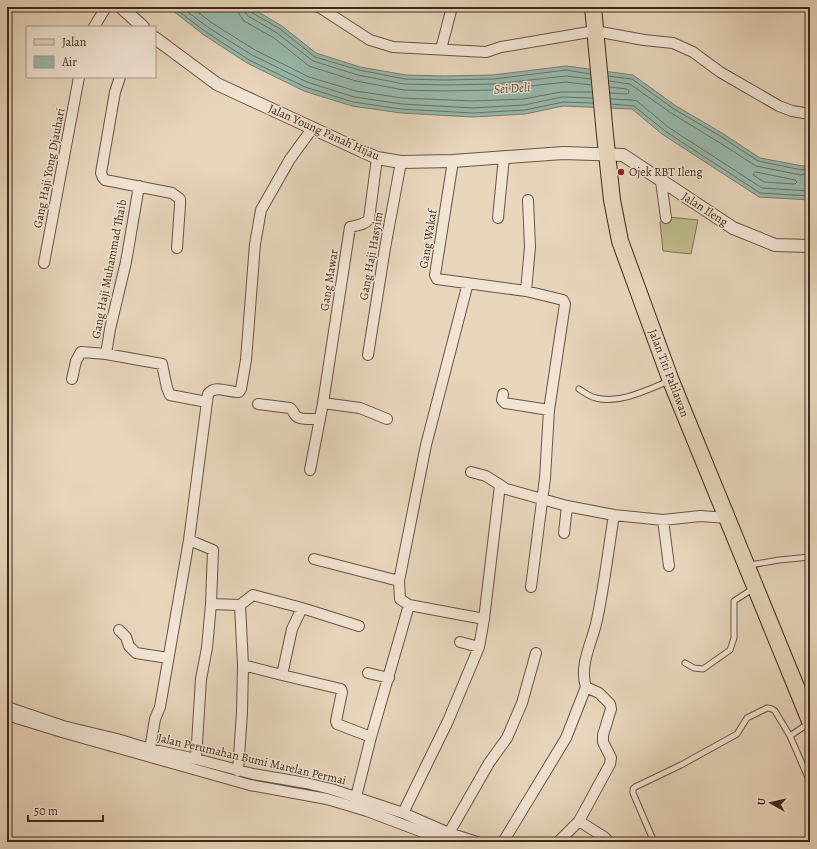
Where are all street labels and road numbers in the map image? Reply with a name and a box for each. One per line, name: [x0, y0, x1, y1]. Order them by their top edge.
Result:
street label: Jalan Young Panah Hijau: [266, 100, 383, 164]
street label: Gang Haji Yong Djauhari: [30, 107, 68, 229]
street label: Jalan Ileng: [679, 188, 731, 230]
street label: Gang Haji Muhammad Thaib: [88, 198, 130, 340]
street label: Gang Wakaf: [415, 206, 441, 270]
street label: Gang Haji Hasyim: [355, 211, 387, 301]
street label: Gang Mawar: [316, 248, 342, 312]
street label: Jalan Titi Pahlawan: [645, 327, 693, 420]
street label: Jalan Perumahan Bumi Marelan Permai: [156, 729, 348, 789]

